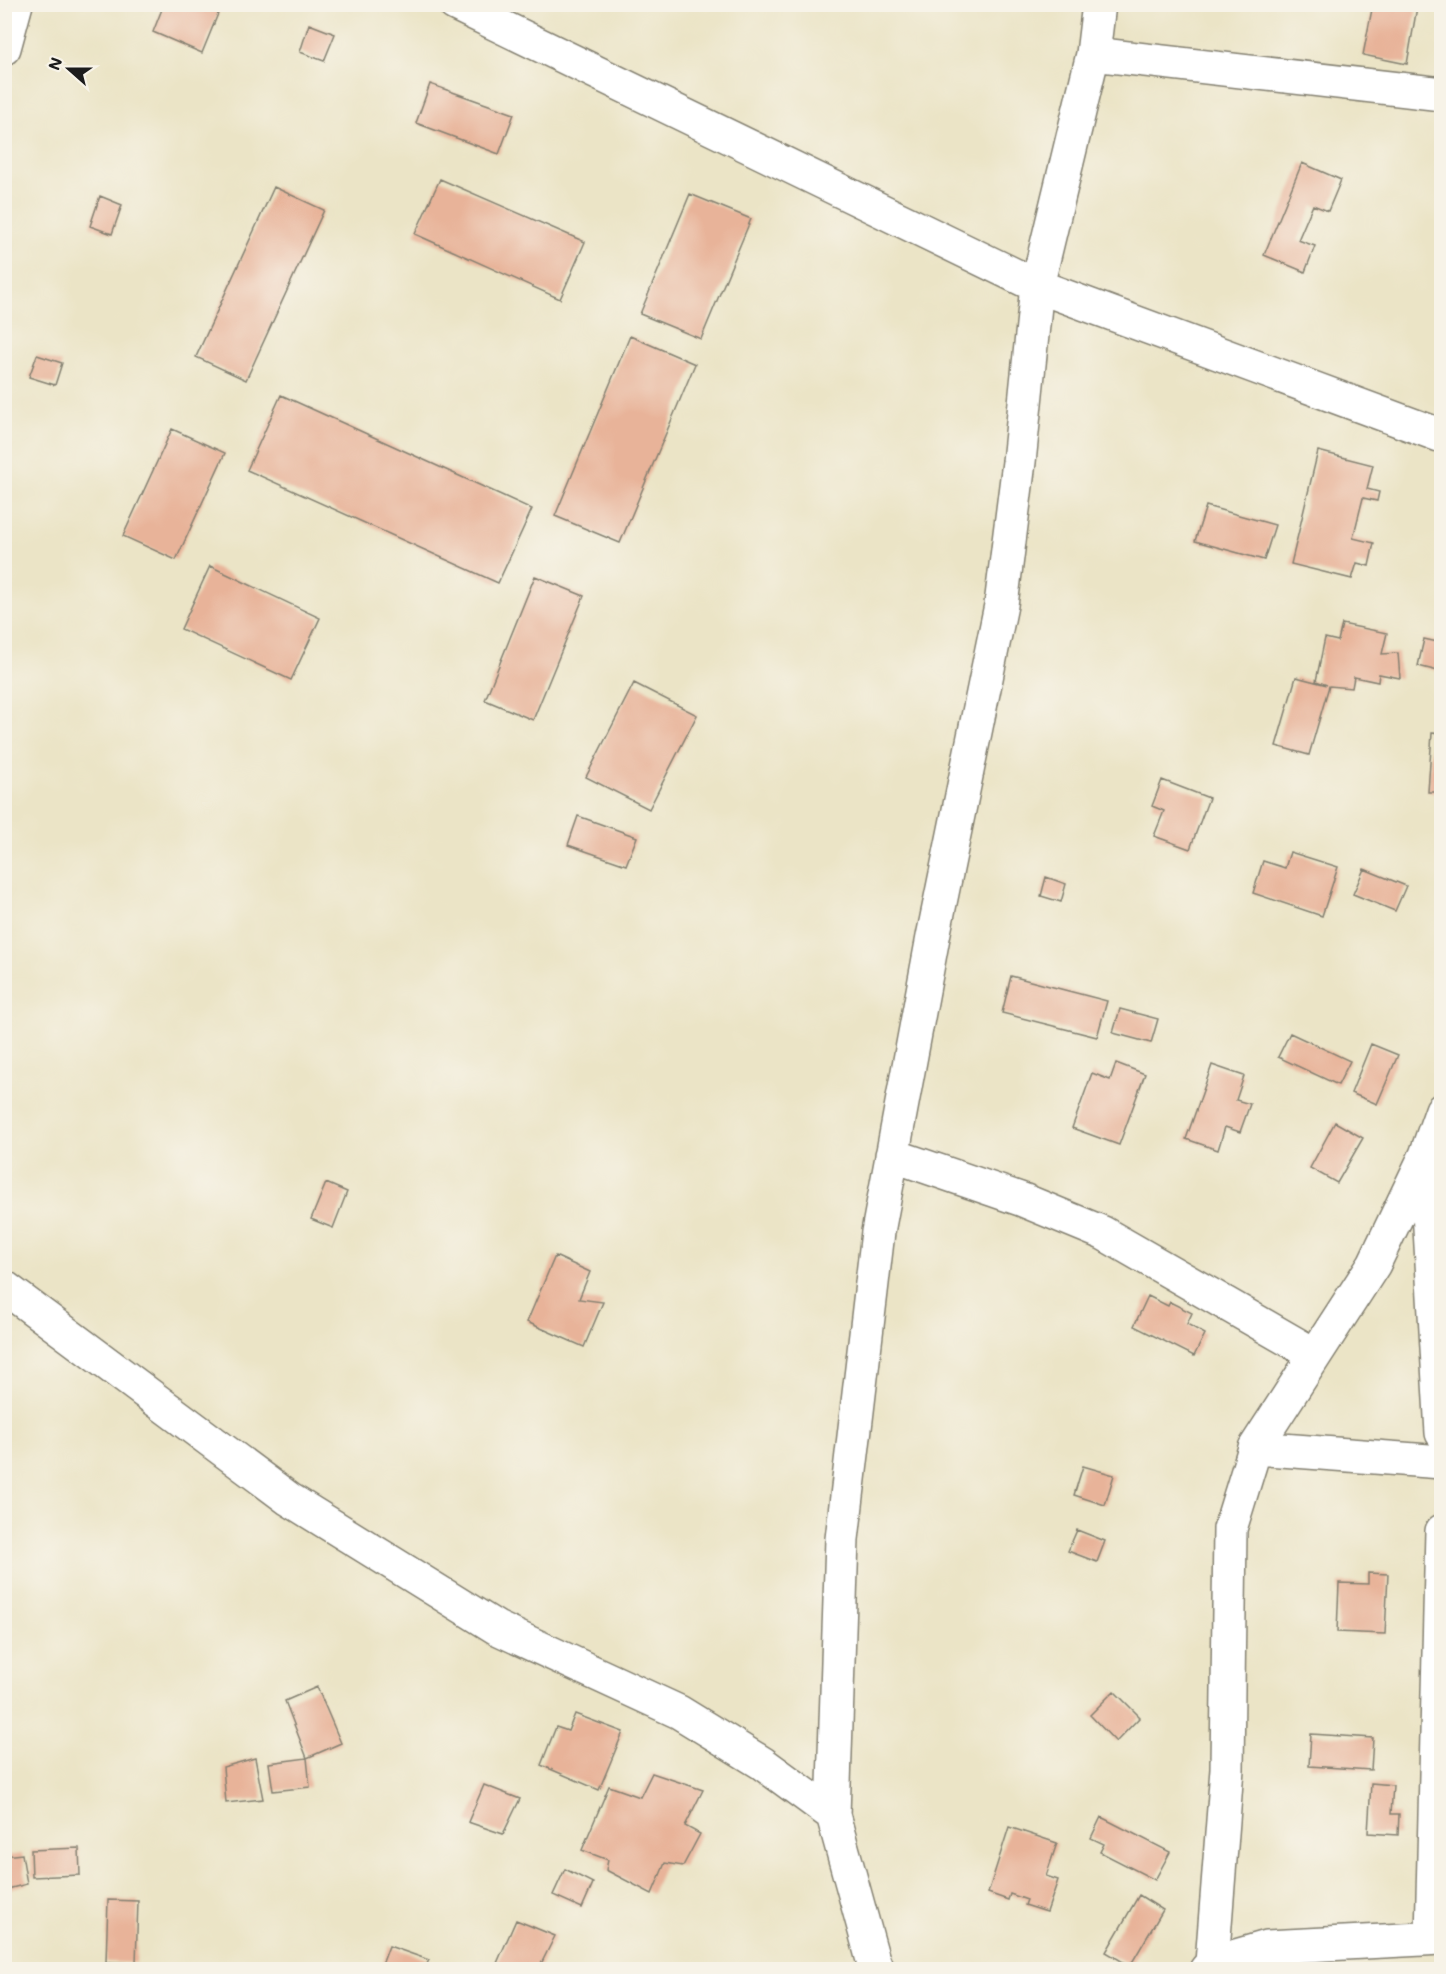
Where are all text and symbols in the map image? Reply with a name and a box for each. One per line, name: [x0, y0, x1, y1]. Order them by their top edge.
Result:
north arrow: [39, 39, 99, 99]
text: N: [43, 54, 67, 73]

